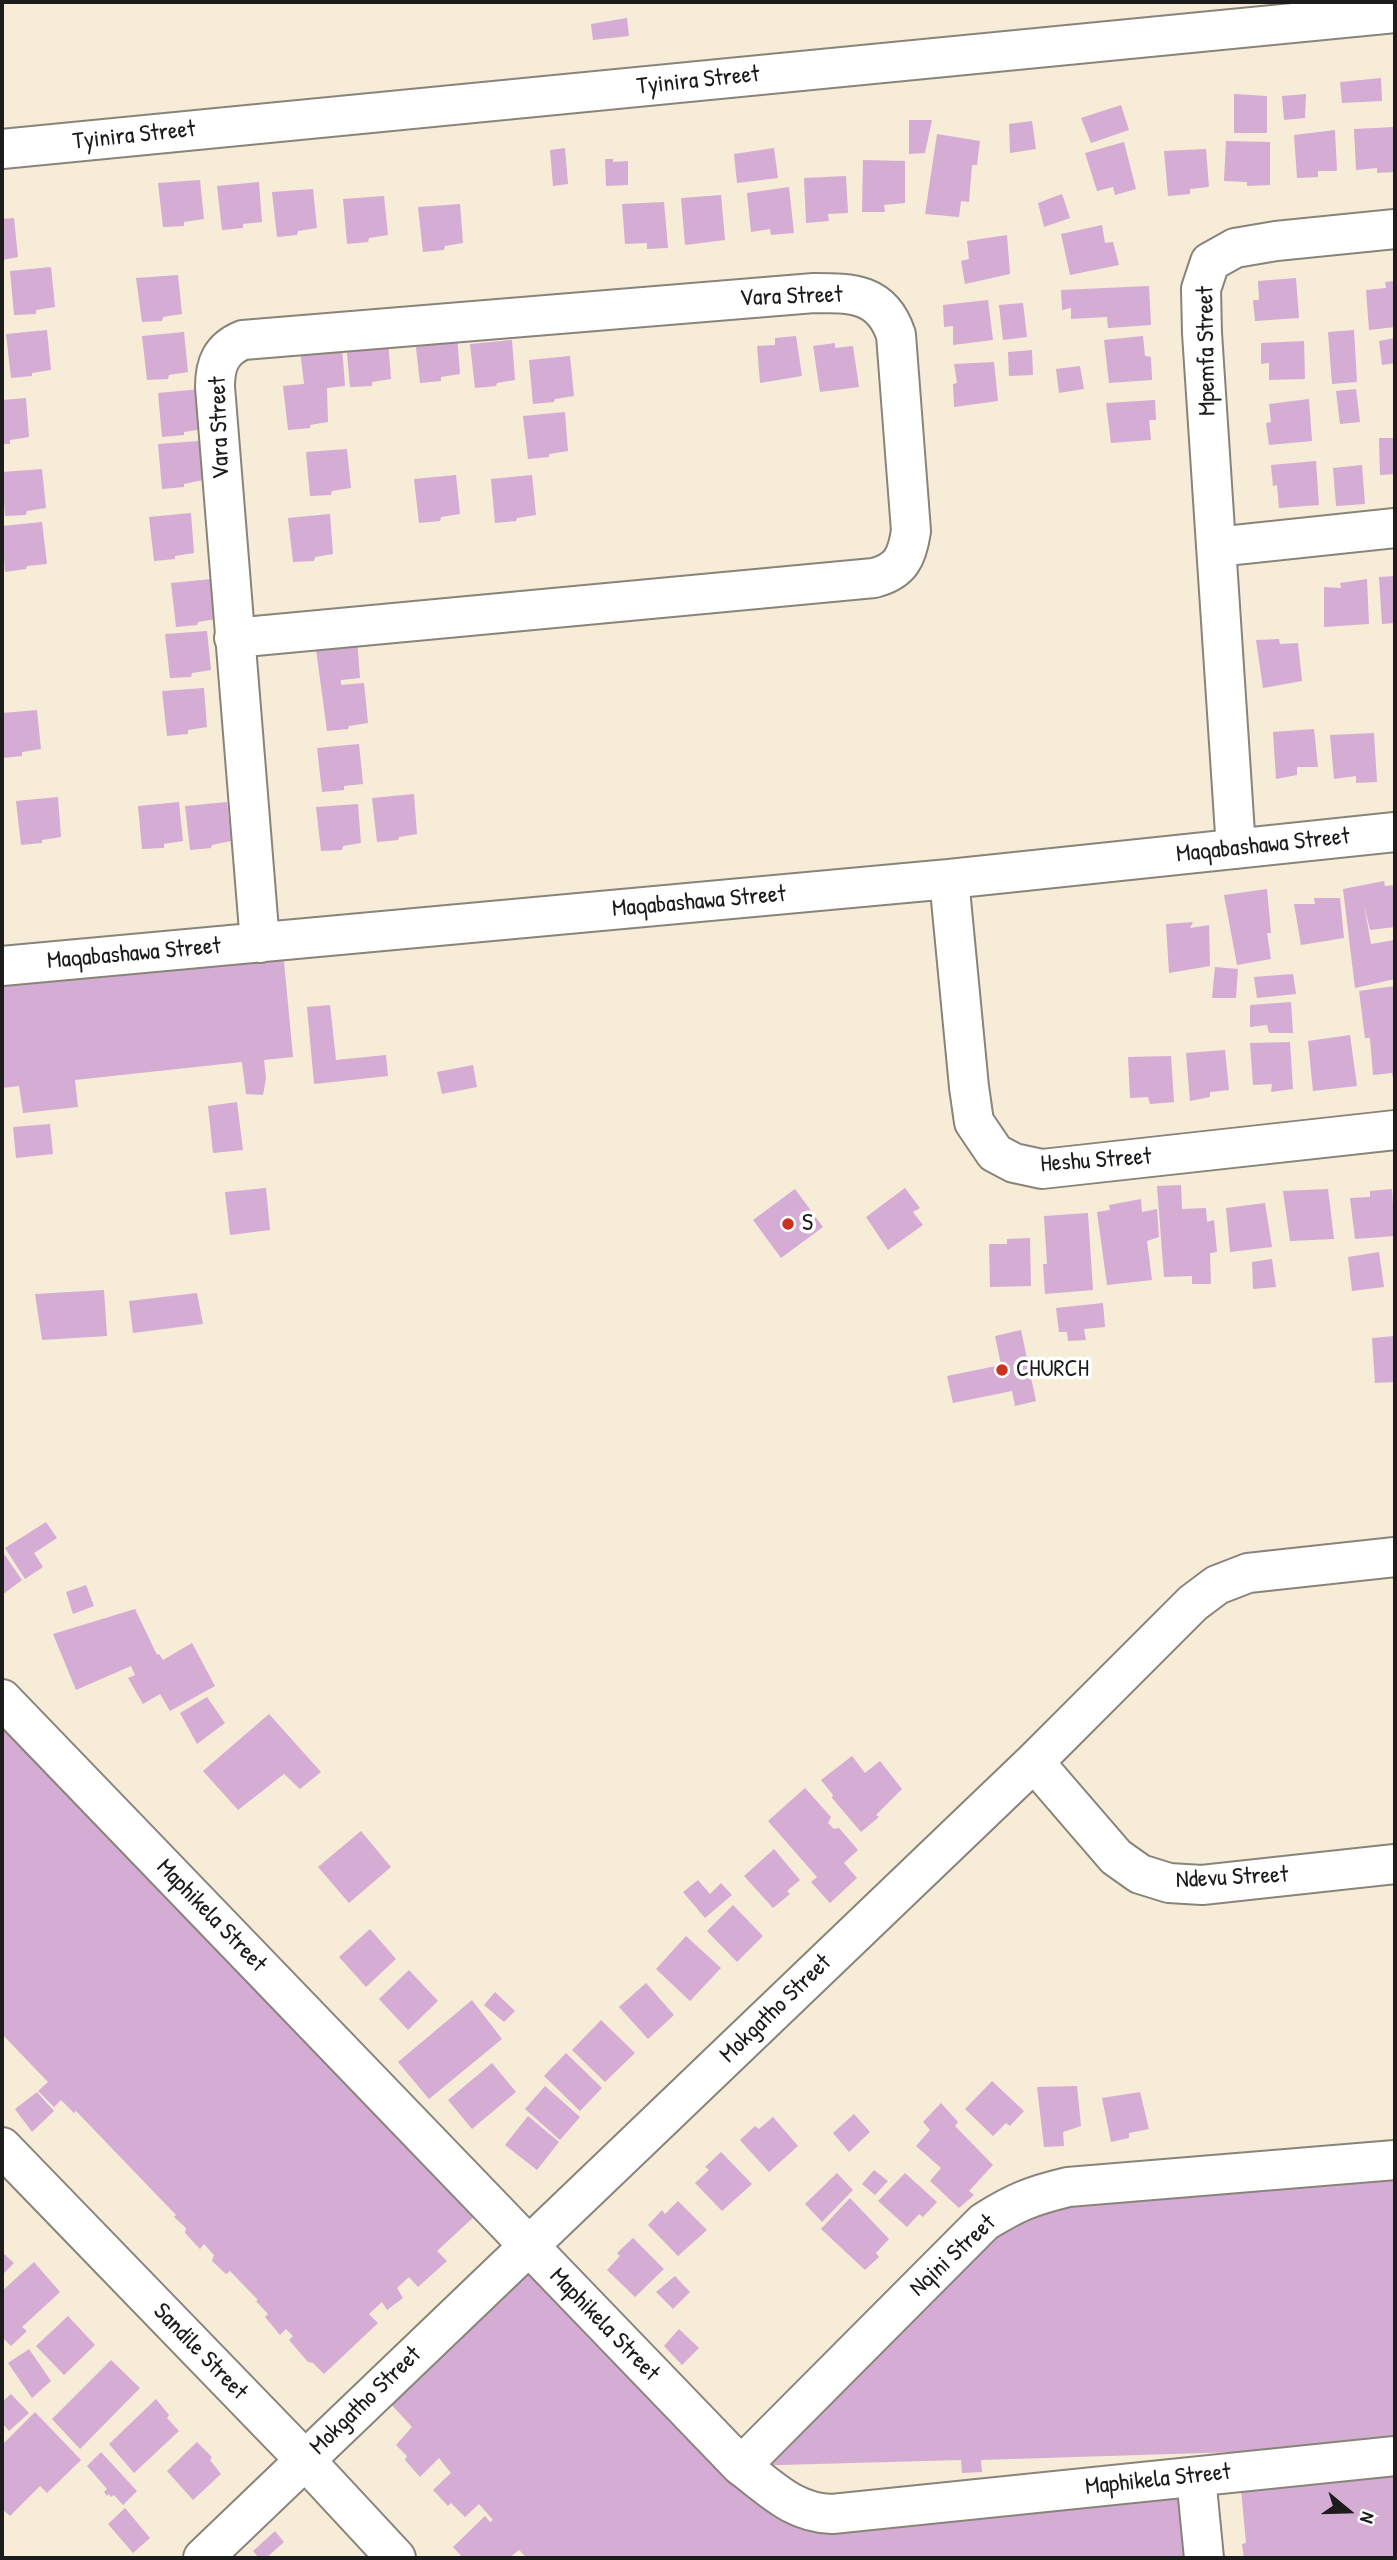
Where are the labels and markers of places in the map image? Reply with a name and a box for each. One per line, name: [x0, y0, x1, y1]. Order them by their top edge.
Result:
place label: S: [802, 1210, 813, 1238]
marker: S: [780, 1216, 796, 1232]
place label: CHURCH: [1016, 1356, 1089, 1384]
marker: CHURCH: [994, 1362, 1010, 1378]

